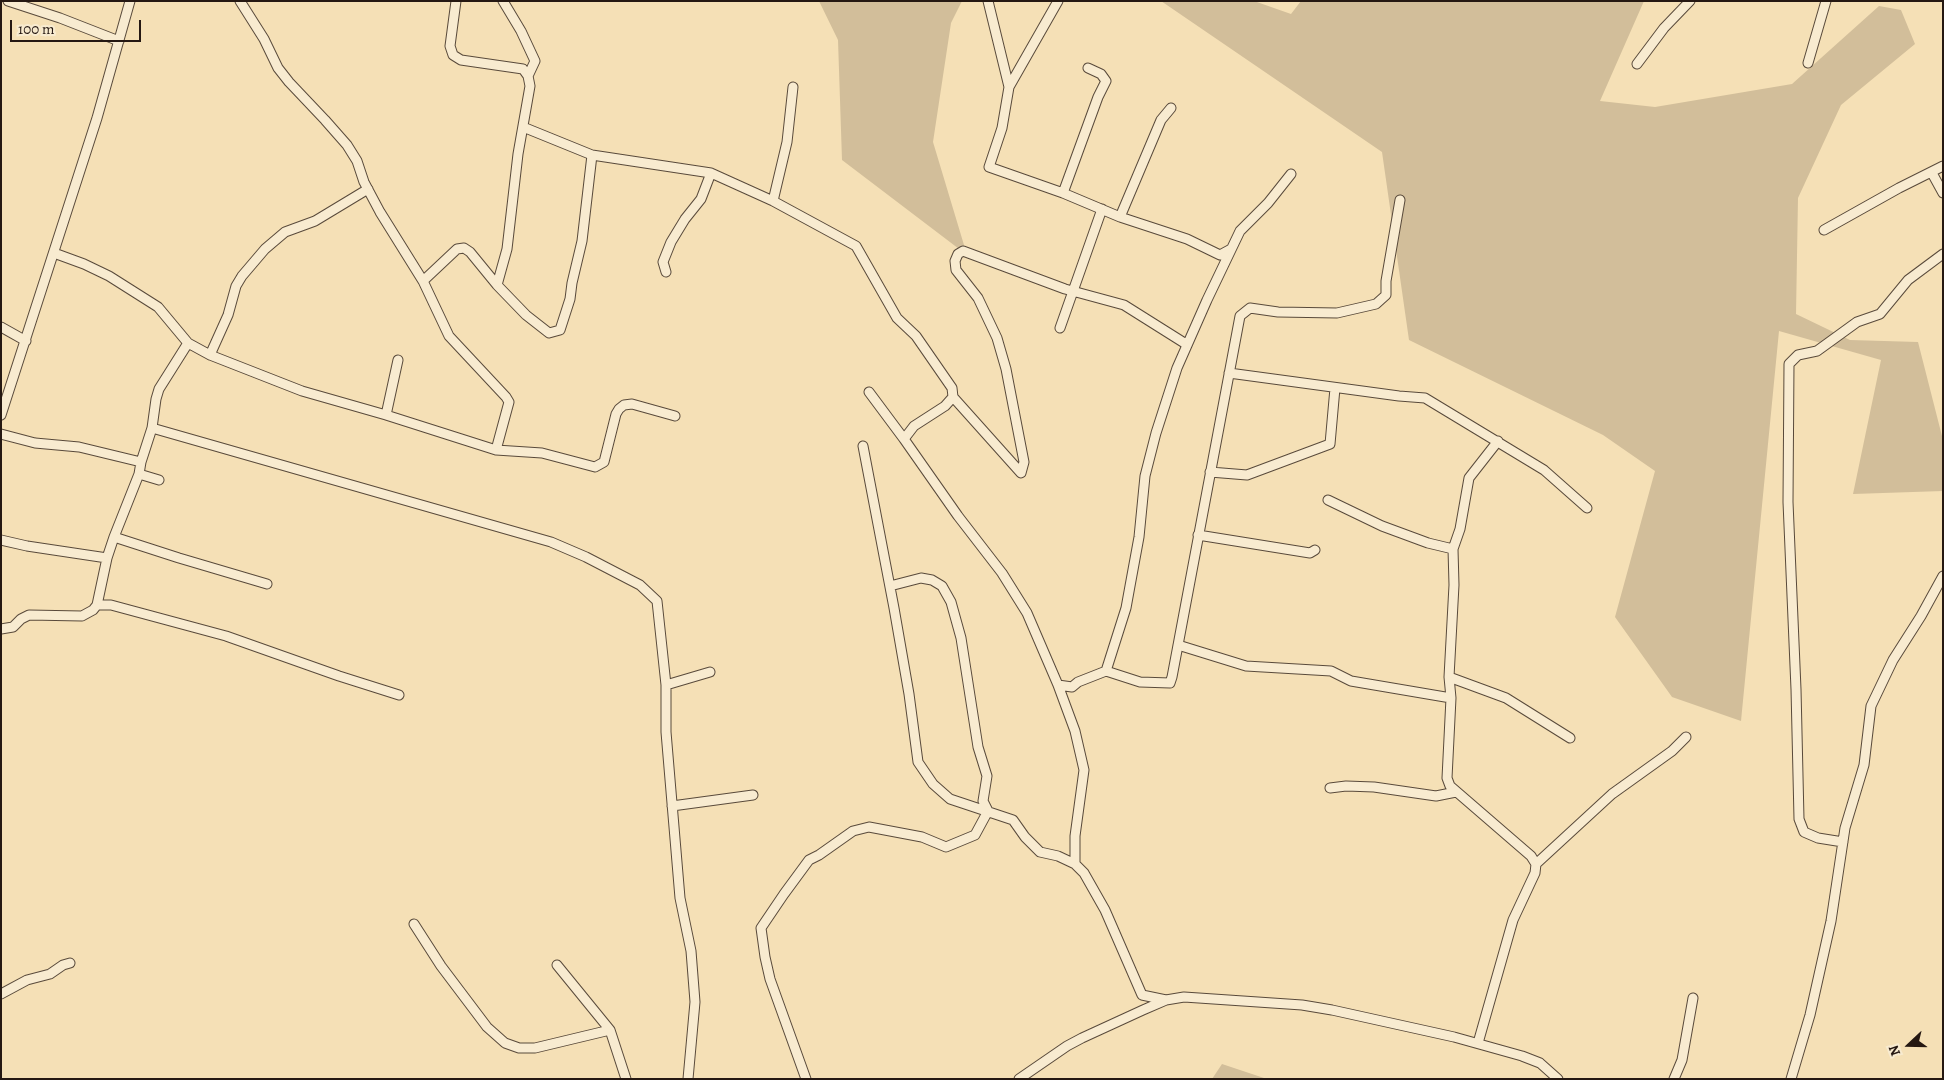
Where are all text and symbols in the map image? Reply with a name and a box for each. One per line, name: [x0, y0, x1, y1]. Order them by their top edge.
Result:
scale bar: [12, 10, 144, 42]
text: 100 m: [18, 19, 55, 39]
north arrow: [1884, 1020, 1934, 1070]
text: N: [1884, 1042, 1905, 1059]

